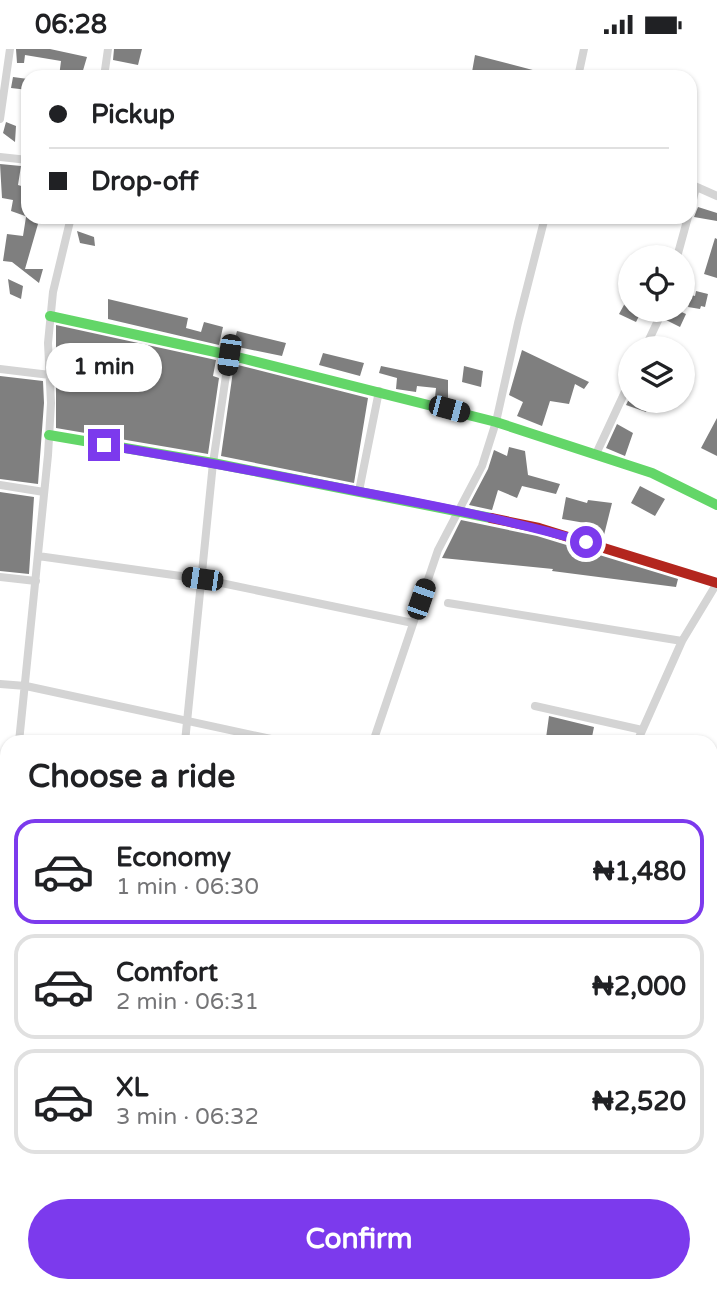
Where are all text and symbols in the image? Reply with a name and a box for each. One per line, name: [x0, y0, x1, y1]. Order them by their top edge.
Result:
text: 06:28: [35, 9, 107, 40]
text: Pickup: [91, 99, 175, 130]
text: Drop-off: [91, 166, 198, 197]
map controls: [618, 245, 695, 413]
button: locate: [618, 245, 695, 322]
car: [216, 333, 243, 377]
button: layers: [618, 336, 695, 413]
callout: 1 min: [46, 343, 162, 393]
text: 1 min: [73, 353, 135, 381]
car: [426, 393, 473, 425]
route end: [88, 429, 120, 461]
route start: [570, 526, 602, 558]
car: [180, 566, 225, 592]
car: [405, 576, 438, 622]
text: Choose a ride: [28, 758, 235, 796]
icon: car: [32, 840, 95, 903]
text: Economy: [116, 842, 231, 873]
text: ₦1,480: [593, 856, 686, 887]
text: 1 min · 06:30: [116, 873, 259, 901]
icon: car: [32, 955, 95, 1018]
text: Comfort: [116, 957, 218, 988]
text: ₦2,000: [592, 971, 686, 1002]
text: 2 min · 06:31: [116, 988, 259, 1016]
icon: car: [32, 1070, 95, 1133]
text: XL: [116, 1072, 148, 1103]
text: ₦2,520: [592, 1086, 686, 1117]
text: 3 min · 06:32: [116, 1103, 259, 1131]
button: Confirm: [28, 1199, 690, 1279]

